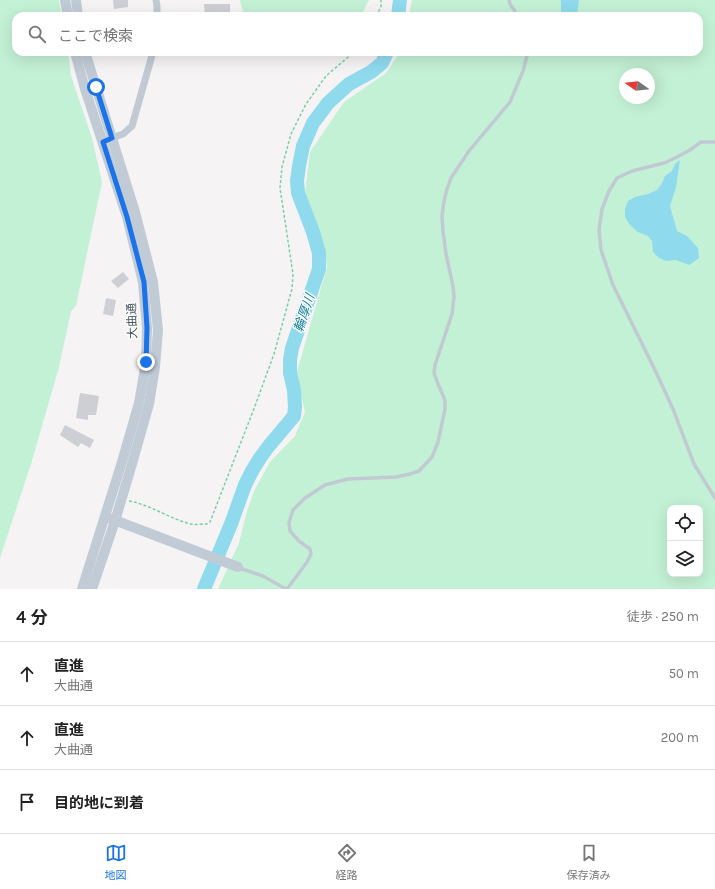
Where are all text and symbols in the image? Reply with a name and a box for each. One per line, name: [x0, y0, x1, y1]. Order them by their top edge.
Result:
search box: [12, 12, 703, 56]
icon: search: [26, 23, 48, 45]
text: ここで検索: [58, 27, 133, 45]
north arrow: [619, 68, 655, 104]
route start: [87, 78, 105, 96]
water label: 輪厚川: [291, 290, 318, 334]
street label: 大曲通: [124, 303, 140, 339]
route end: [137, 353, 155, 371]
map controls: [667, 505, 703, 577]
button: locate: [667, 505, 703, 541]
button: layers: [667, 541, 703, 577]
text: 4 分: [16, 607, 47, 627]
text: 徒歩 · 250 m: [627, 609, 699, 624]
text: 直進: [54, 657, 84, 675]
icon: ahead: [16, 663, 38, 685]
text: 50 m: [669, 666, 699, 681]
text: 大曲通: [54, 678, 93, 693]
text: 直進: [54, 721, 84, 739]
icon: ahead: [16, 727, 38, 749]
text: 200 m: [661, 730, 699, 745]
text: 大曲通: [54, 742, 93, 757]
icon: arrive: [16, 791, 38, 813]
text: 目的地に到着: [54, 794, 144, 812]
tab: 地図: [105, 842, 127, 882]
tab: 経路: [336, 842, 358, 882]
tab: 保存済み: [567, 842, 611, 882]

